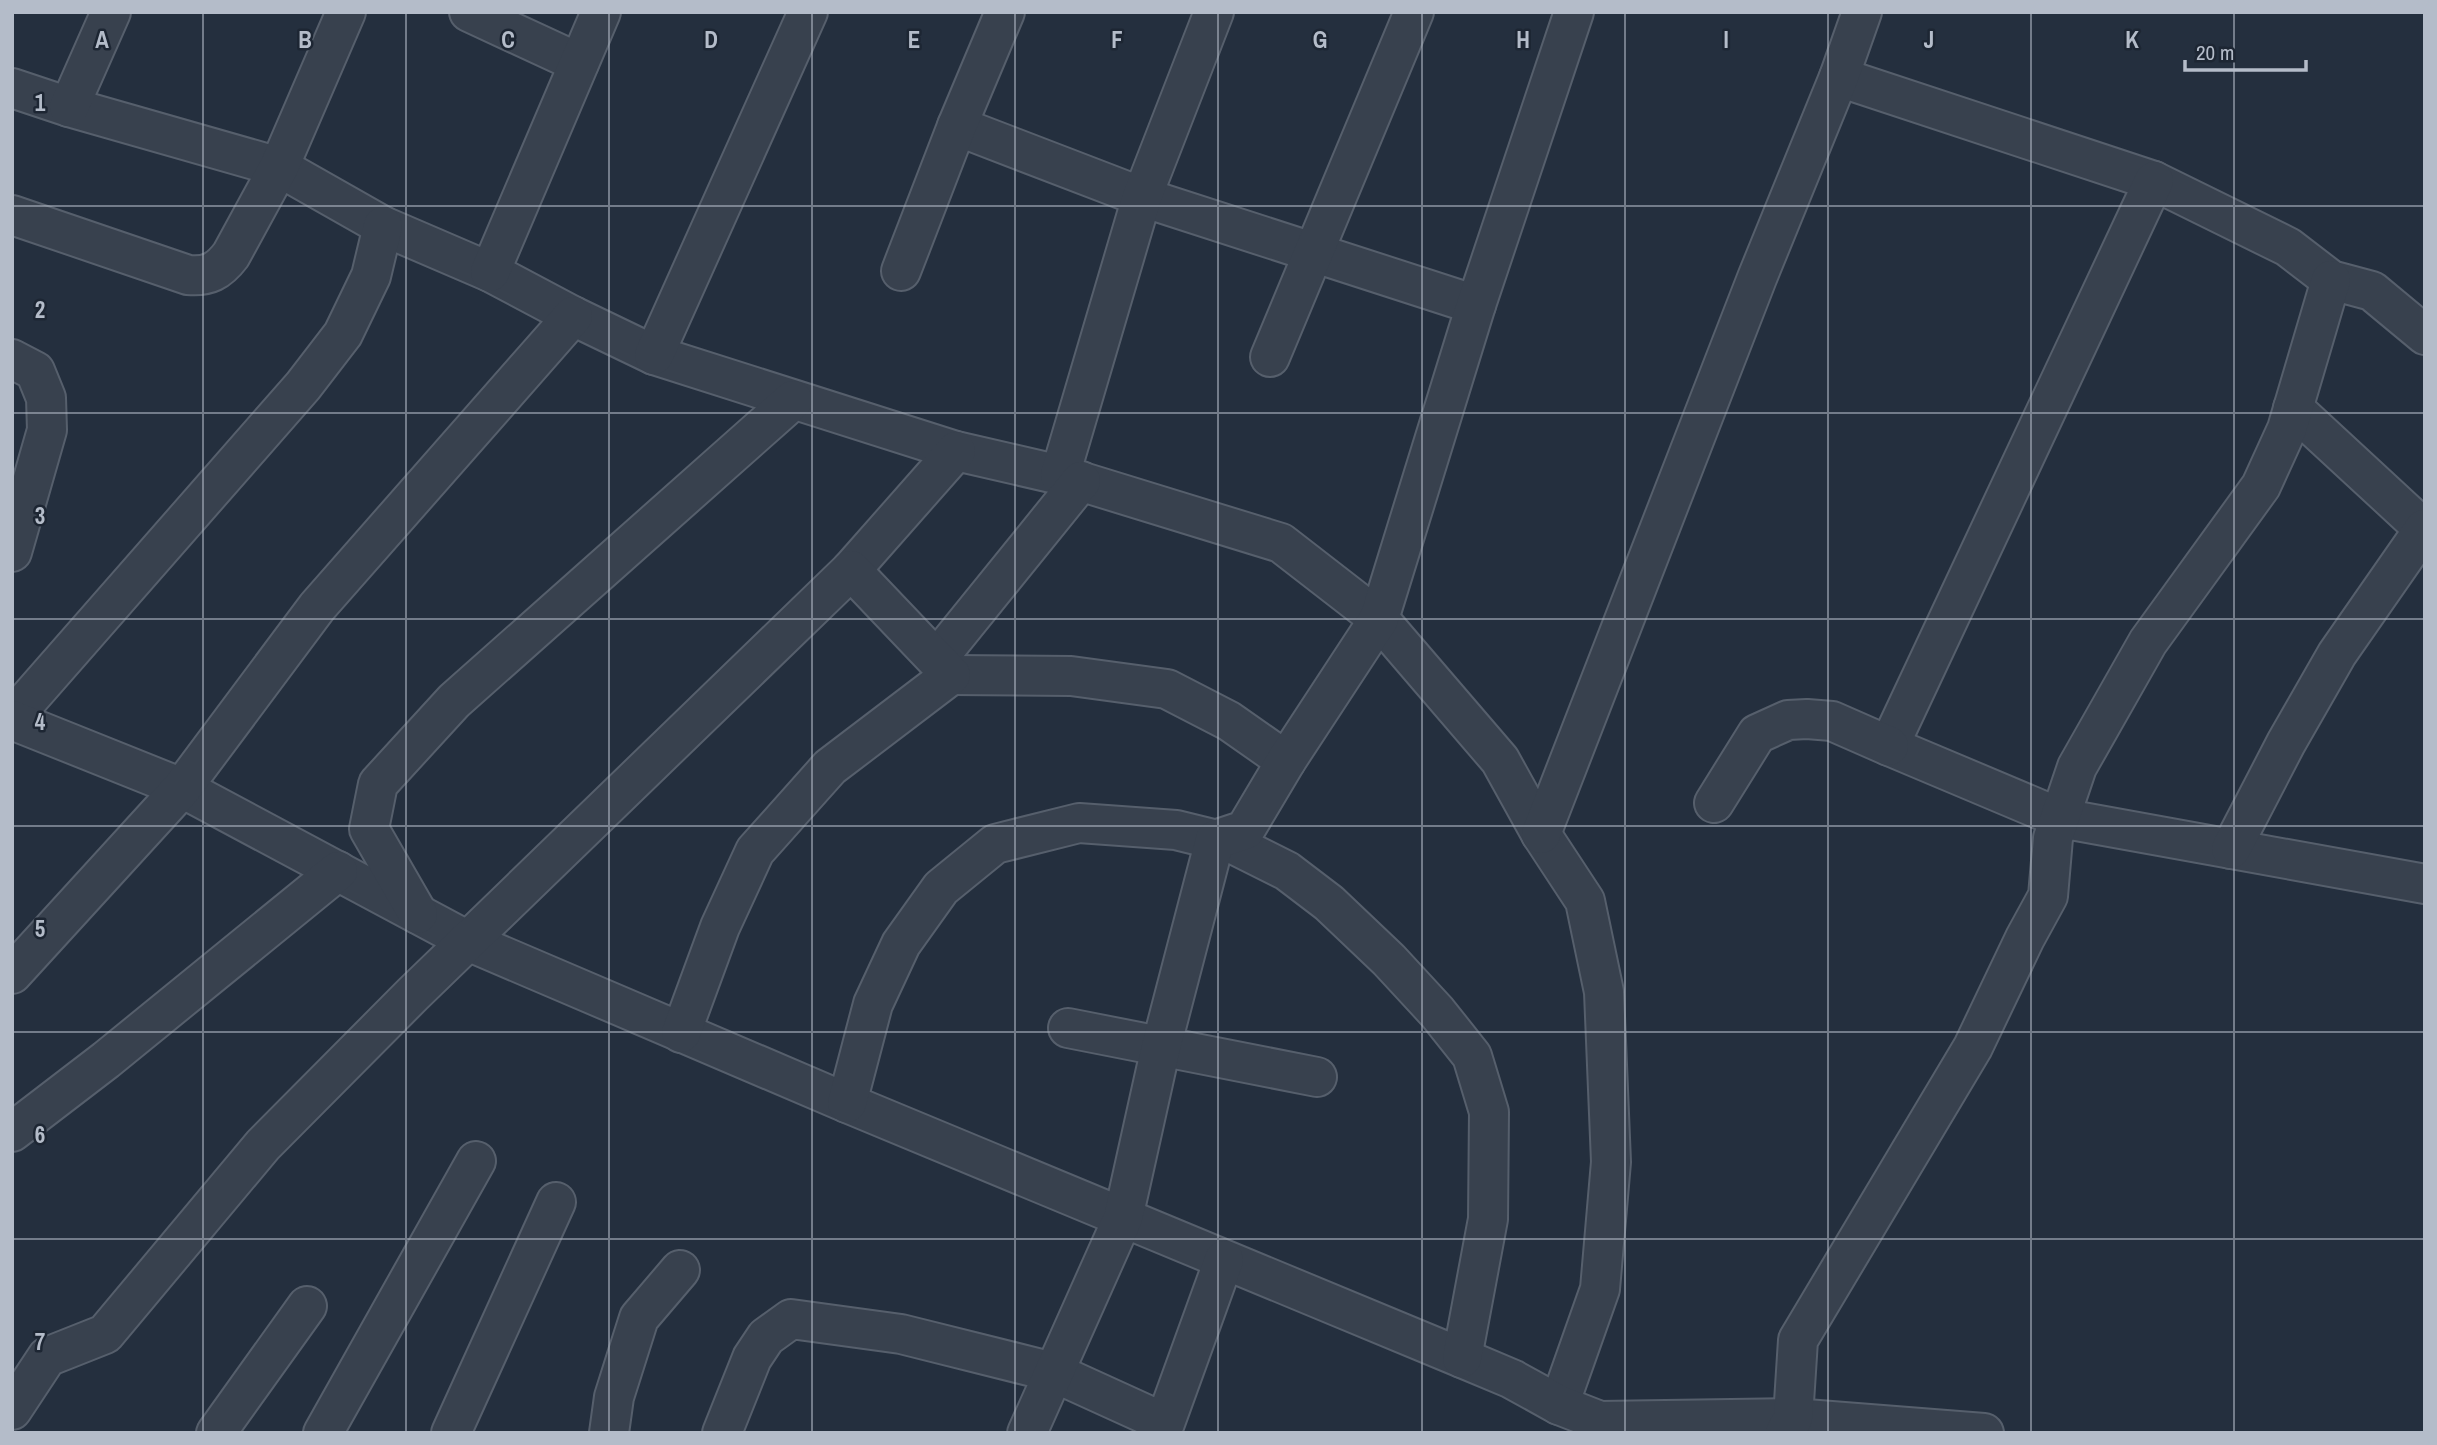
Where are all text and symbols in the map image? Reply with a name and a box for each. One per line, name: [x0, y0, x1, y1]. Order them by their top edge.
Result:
text: A: [95, 24, 109, 55]
text: B: [298, 24, 312, 55]
text: C: [501, 24, 515, 55]
text: D: [704, 24, 718, 55]
text: E: [908, 24, 920, 55]
text: F: [1111, 24, 1123, 55]
text: G: [1313, 24, 1327, 55]
text: H: [1516, 24, 1530, 55]
text: I: [1723, 24, 1729, 55]
text: J: [1924, 24, 1934, 55]
text: K: [2125, 24, 2139, 55]
scale bar: [2185, 28, 2306, 72]
text: 20 m: [2196, 38, 2234, 67]
text: 1: [35, 87, 46, 118]
text: 2: [35, 294, 45, 325]
text: 3: [35, 500, 45, 531]
text: 4: [35, 706, 46, 737]
text: 5: [35, 913, 45, 944]
text: 6: [35, 1119, 45, 1150]
text: 7: [35, 1326, 45, 1357]

